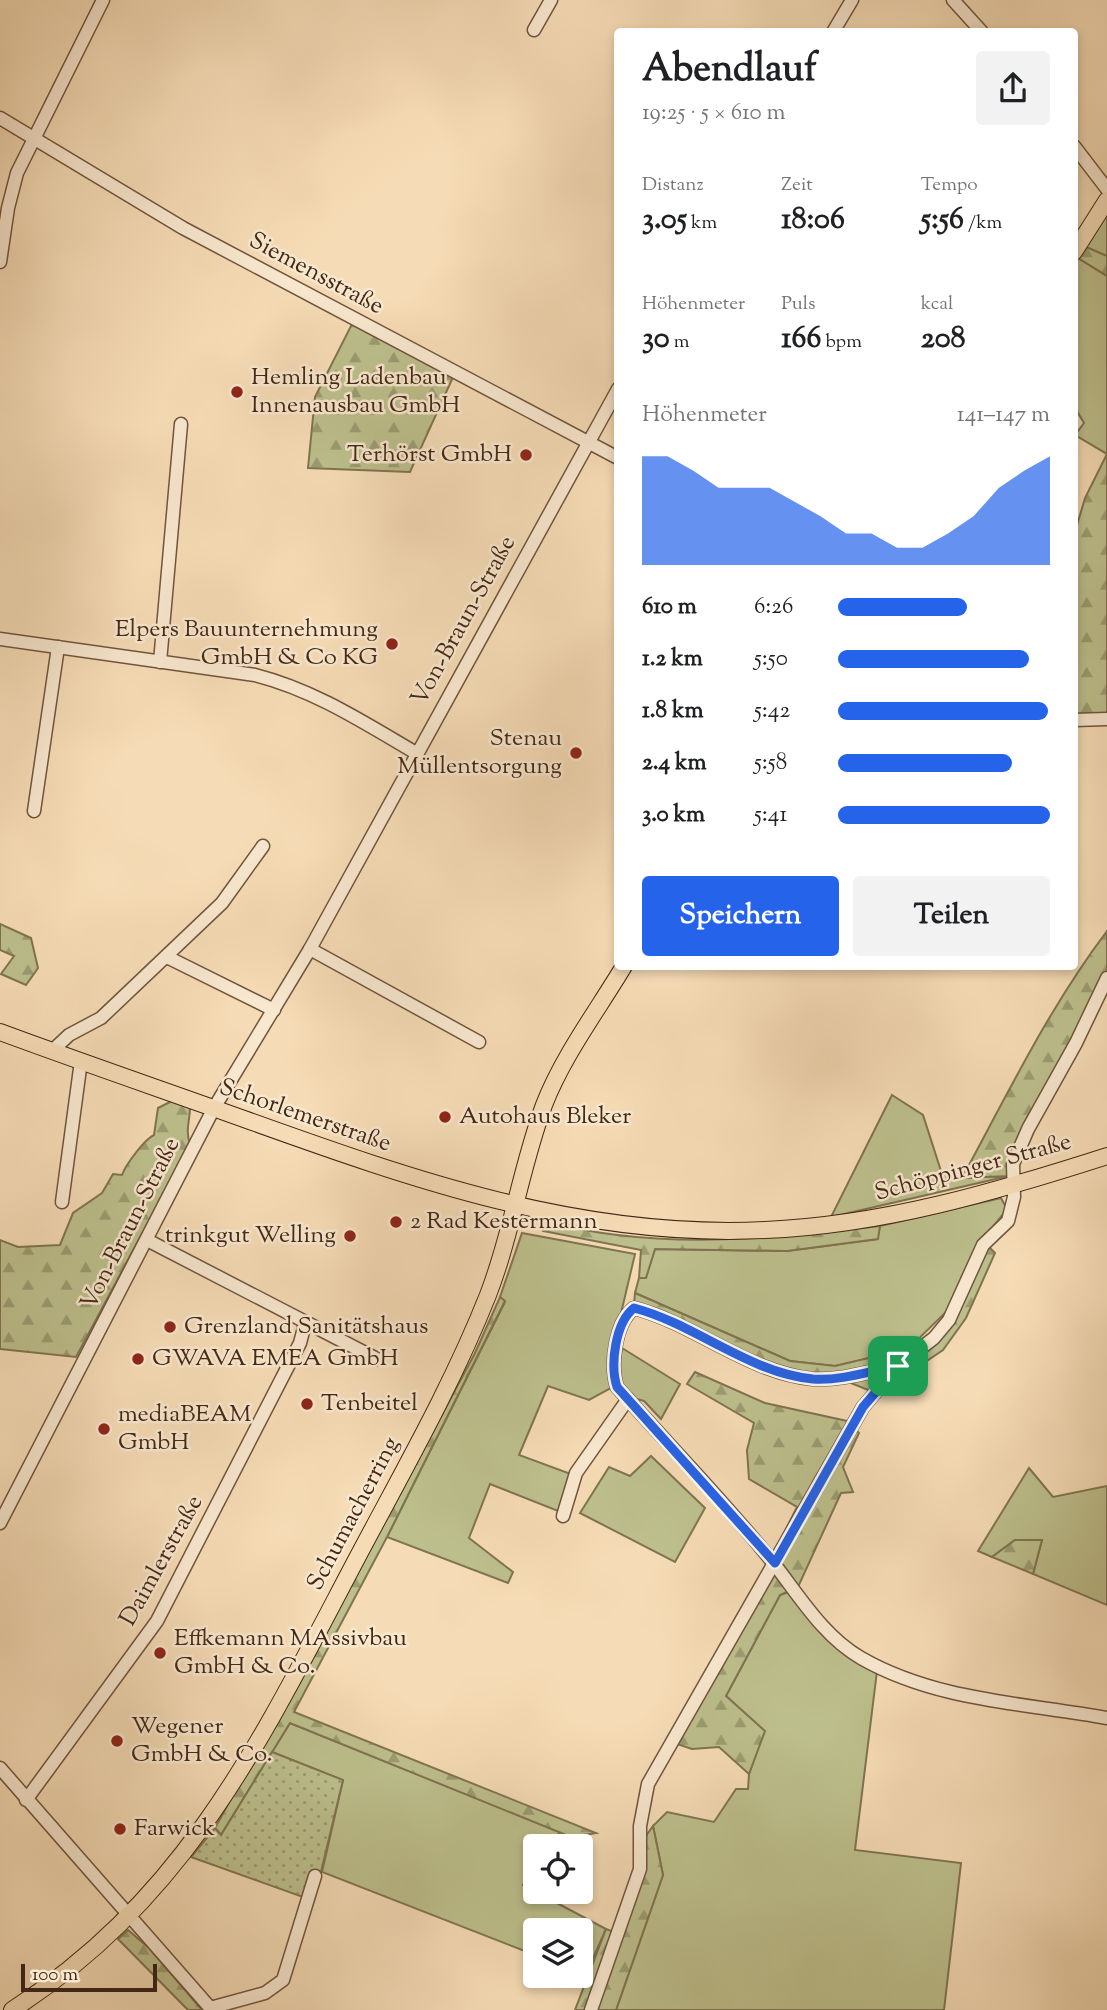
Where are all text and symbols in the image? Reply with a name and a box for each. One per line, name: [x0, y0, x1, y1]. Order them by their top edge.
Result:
text: Abendlauf: [642, 44, 817, 98]
button: share: [976, 51, 1050, 125]
text: 19:25 · 5 × 610 m: [642, 97, 786, 130]
text: Distanz: [642, 172, 704, 199]
text: Zeit: [781, 172, 813, 199]
text: Tempo: [921, 172, 978, 199]
text: 3.05: [642, 199, 687, 242]
text: 18:06: [781, 199, 845, 242]
text: 5:56: [921, 199, 964, 242]
text: km: [687, 210, 717, 237]
text: /km: [964, 210, 1002, 237]
street label: Siemensstraße: [243, 224, 389, 324]
text: Höhenmeter: [642, 291, 745, 318]
text: Puls: [781, 291, 816, 318]
text: kcal: [921, 291, 953, 318]
text: 30: [642, 318, 670, 361]
text: 166: [781, 318, 821, 361]
text: 208: [921, 318, 966, 361]
text: m: [670, 329, 690, 356]
text: bpm: [821, 329, 862, 356]
place label: Hemling Ladenbau Innenausbau GmbH: [251, 361, 460, 423]
marker: Hemling Ladenbau Innenausbau GmbH: [229, 384, 245, 400]
text: Höhenmeter: [642, 399, 767, 432]
text: 141–147 m: [957, 399, 1050, 432]
place label: Terhörst GmbH: [347, 438, 512, 472]
marker: Terhörst GmbH: [518, 447, 534, 463]
street label: Von-Braun-Straße: [403, 530, 525, 712]
text: 610 m: [642, 591, 697, 624]
text: 6:26: [754, 591, 793, 624]
place label: Elpers Bauunternehmung GmbH & Co KG: [115, 613, 378, 675]
marker: Elpers Bauunternehmung GmbH & Co KG: [384, 636, 400, 652]
text: 1.2 km: [642, 643, 703, 676]
text: 5:50: [754, 643, 788, 676]
text: 1.8 km: [642, 695, 704, 728]
text: 5:42: [754, 695, 790, 728]
place label: Stenau Müllentsorgung: [397, 722, 562, 784]
marker: Stenau Müllentsorgung: [568, 745, 584, 761]
text: 2.4 km: [642, 747, 707, 780]
text: 5:58: [754, 747, 787, 780]
text: 3.0 km: [642, 799, 705, 832]
text: 5:41: [754, 799, 787, 832]
button: Speichern: [642, 876, 839, 956]
button: Teilen: [853, 876, 1050, 956]
street label: Schorlemerstraße: [214, 1071, 396, 1161]
place label: Autohaus Bleker: [459, 1100, 631, 1134]
marker: Autohaus Bleker: [437, 1109, 453, 1125]
street label: Schöppinger Straße: [871, 1125, 1075, 1211]
street label: Von-Braun-Straße: [73, 1132, 189, 1316]
place label: 2 Rad Kestermann: [410, 1205, 598, 1239]
marker: 2 Rad Kestermann: [388, 1214, 404, 1230]
place label: trinkgut Welling: [165, 1219, 336, 1253]
marker: trinkgut Welling: [342, 1228, 358, 1244]
place label: Grenzland Sanitätshaus: [184, 1310, 428, 1344]
marker: Grenzland Sanitätshaus: [162, 1319, 178, 1335]
pin: [868, 1336, 928, 1396]
place label: GWAVA EMEA GmbH: [152, 1342, 399, 1376]
icon: arrive: [879, 1347, 917, 1385]
marker: GWAVA EMEA GmbH: [130, 1351, 146, 1367]
place label: Tenbeitel: [321, 1387, 418, 1421]
marker: Tenbeitel: [299, 1396, 315, 1412]
place label: mediaBEAM GmbH: [118, 1398, 251, 1460]
marker: mediaBEAM GmbH: [96, 1421, 112, 1437]
street label: Schumacherring: [299, 1431, 409, 1597]
street label: Daimlerstraße: [112, 1489, 212, 1633]
place label: Effkemann MAssivbau GmbH & Co.: [174, 1622, 407, 1684]
marker: Effkemann MAssivbau GmbH & Co.: [152, 1645, 168, 1661]
place label: Wegener GmbH & Co.: [131, 1710, 273, 1772]
marker: Wegener GmbH & Co.: [109, 1733, 125, 1749]
place label: Farwick: [134, 1812, 215, 1846]
marker: Farwick: [112, 1821, 128, 1837]
map controls: [523, 1834, 593, 1988]
button: locate: [523, 1834, 593, 1904]
button: layers: [523, 1918, 593, 1988]
scale bar: [21, 1961, 158, 1993]
text: 100 m: [32, 1962, 78, 1989]

